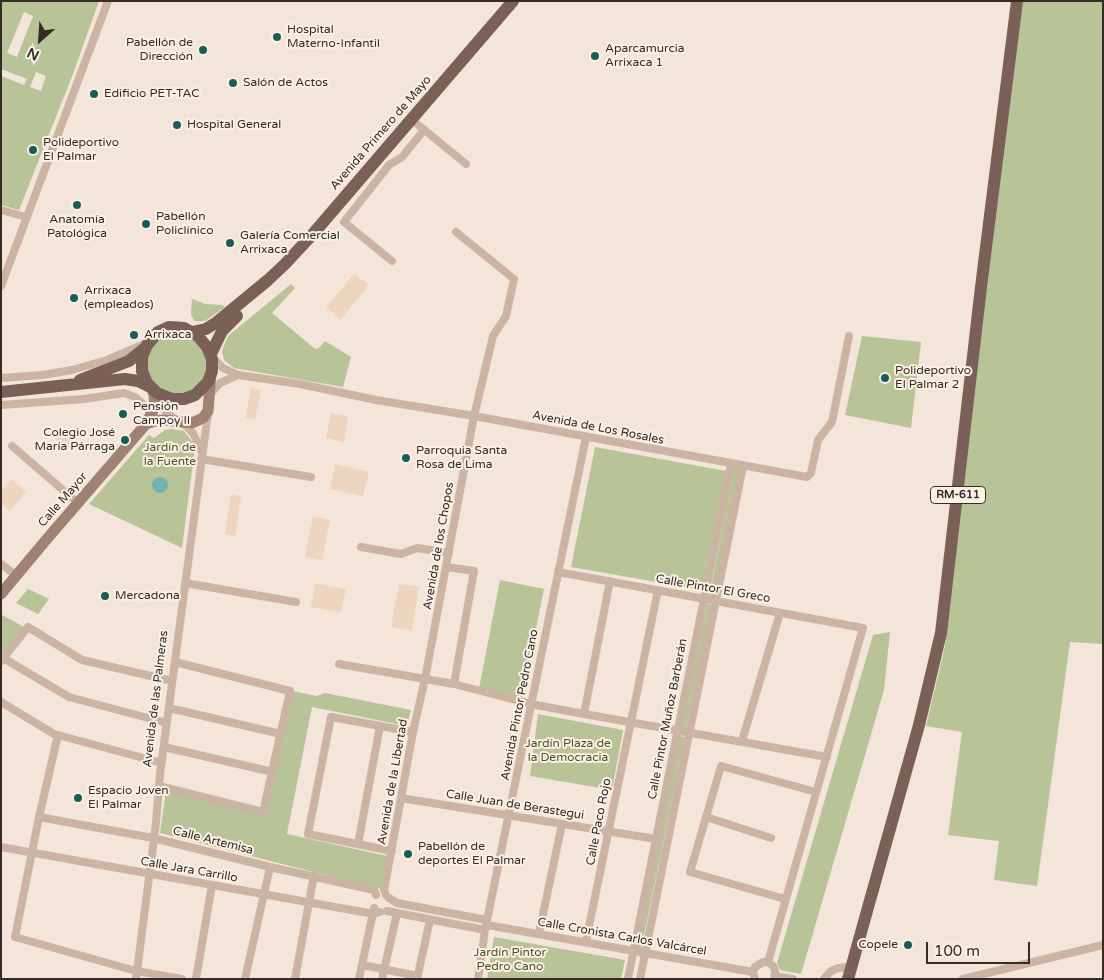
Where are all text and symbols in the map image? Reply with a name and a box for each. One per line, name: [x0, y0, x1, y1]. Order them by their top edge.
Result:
north arrow: [15, 15, 65, 65]
place label: Hospital Materno-Infantil: [287, 23, 380, 51]
marker: Hospital Materno-Infantil: [271, 31, 283, 43]
place label: Pabellón de Dirección: [126, 36, 193, 64]
place label: Aparcamurcia Arrixaca 1: [605, 42, 685, 70]
text: N: [24, 44, 42, 64]
marker: Pabellón de Dirección: [197, 44, 209, 56]
marker: Aparcamurcia Arrixaca 1: [589, 50, 601, 62]
street label: Avenida Primero de Mayo: [327, 73, 435, 193]
place label: Salón de Actos: [243, 76, 328, 90]
marker: Salón de Actos: [227, 77, 239, 89]
place label: Edificio PET-TAC: [104, 87, 200, 101]
marker: Edificio PET-TAC: [88, 88, 100, 100]
place label: Hospital General: [187, 118, 281, 132]
marker: Hospital General: [171, 119, 183, 131]
place label: Polideportivo El Palmar: [43, 136, 119, 164]
marker: Polideportivo El Palmar: [27, 144, 39, 156]
marker: Anatomía Patológica: [71, 199, 83, 211]
place label: Pabellón Policlínico: [156, 210, 213, 238]
place label: Anatomía Patológica: [47, 213, 107, 241]
marker: Pabellón Policlínico: [140, 218, 152, 230]
place label: Galería Comercial Arrixaca: [240, 229, 340, 257]
marker: Galería Comercial Arrixaca: [224, 237, 236, 249]
place label: Arrixaca (empleados): [84, 284, 153, 312]
marker: Arrixaca (empleados): [68, 292, 80, 304]
place label: Arrixaca: [144, 328, 191, 342]
marker: Arrixaca: [128, 329, 140, 341]
place label: Polideportivo El Palmar 2: [895, 364, 971, 392]
marker: Polideportivo El Palmar 2: [879, 372, 891, 384]
place label: Pensión Campoy II: [133, 400, 190, 428]
marker: Pensión Campoy II: [117, 408, 129, 420]
street label: Avenida de Los Rosales: [531, 408, 665, 448]
place label: Colegio José María Párraga: [34, 426, 115, 454]
marker: Colegio José María Párraga: [119, 434, 131, 446]
park label: Jardín de la Fuente: [144, 441, 196, 469]
place label: Parroquia Santa Rosa de Lima: [416, 444, 507, 472]
marker: Parroquia Santa Rosa de Lima: [400, 452, 412, 464]
street label: Calle Mayor: [35, 470, 91, 530]
street label: Avenida de los Chopos: [421, 481, 457, 611]
road number: RM-611: [930, 486, 986, 504]
street label: Calle Pintor El Greco: [654, 572, 772, 606]
place label: Mercadona: [115, 589, 180, 603]
marker: Mercadona: [99, 590, 111, 602]
street label: Avenida Pintor Pedro Cano: [498, 628, 542, 782]
street label: Avenida de las Palmeras: [140, 630, 172, 768]
street label: Calle Pintor Muñoz Barberán: [645, 637, 691, 801]
street label: Avenida de la Libertad: [375, 718, 411, 846]
park label: Jardín Plaza de la Democracia: [525, 737, 611, 765]
street label: Calle Paco Rojo: [583, 777, 615, 867]
place label: Espacio Joven El Palmar: [88, 784, 169, 812]
street label: Calle Juan de Berastegui: [445, 787, 585, 823]
marker: Espacio Joven El Palmar: [72, 792, 84, 804]
street label: Calle Artemisa: [171, 824, 255, 858]
place label: Pabellón de deportes El Palmar: [418, 840, 526, 868]
marker: Pabellón de deportes El Palmar: [402, 848, 414, 860]
street label: Calle Jara Carrillo: [139, 854, 239, 886]
street label: Calle Cronista Carlos Valcárcel: [536, 915, 708, 959]
scale bar: [929, 932, 1033, 964]
place label: Copele: [858, 938, 898, 952]
marker: Copele: [902, 939, 914, 951]
text: 100 m: [934, 942, 980, 960]
park label: Jardín Pintor Pedro Cano: [474, 946, 546, 974]

